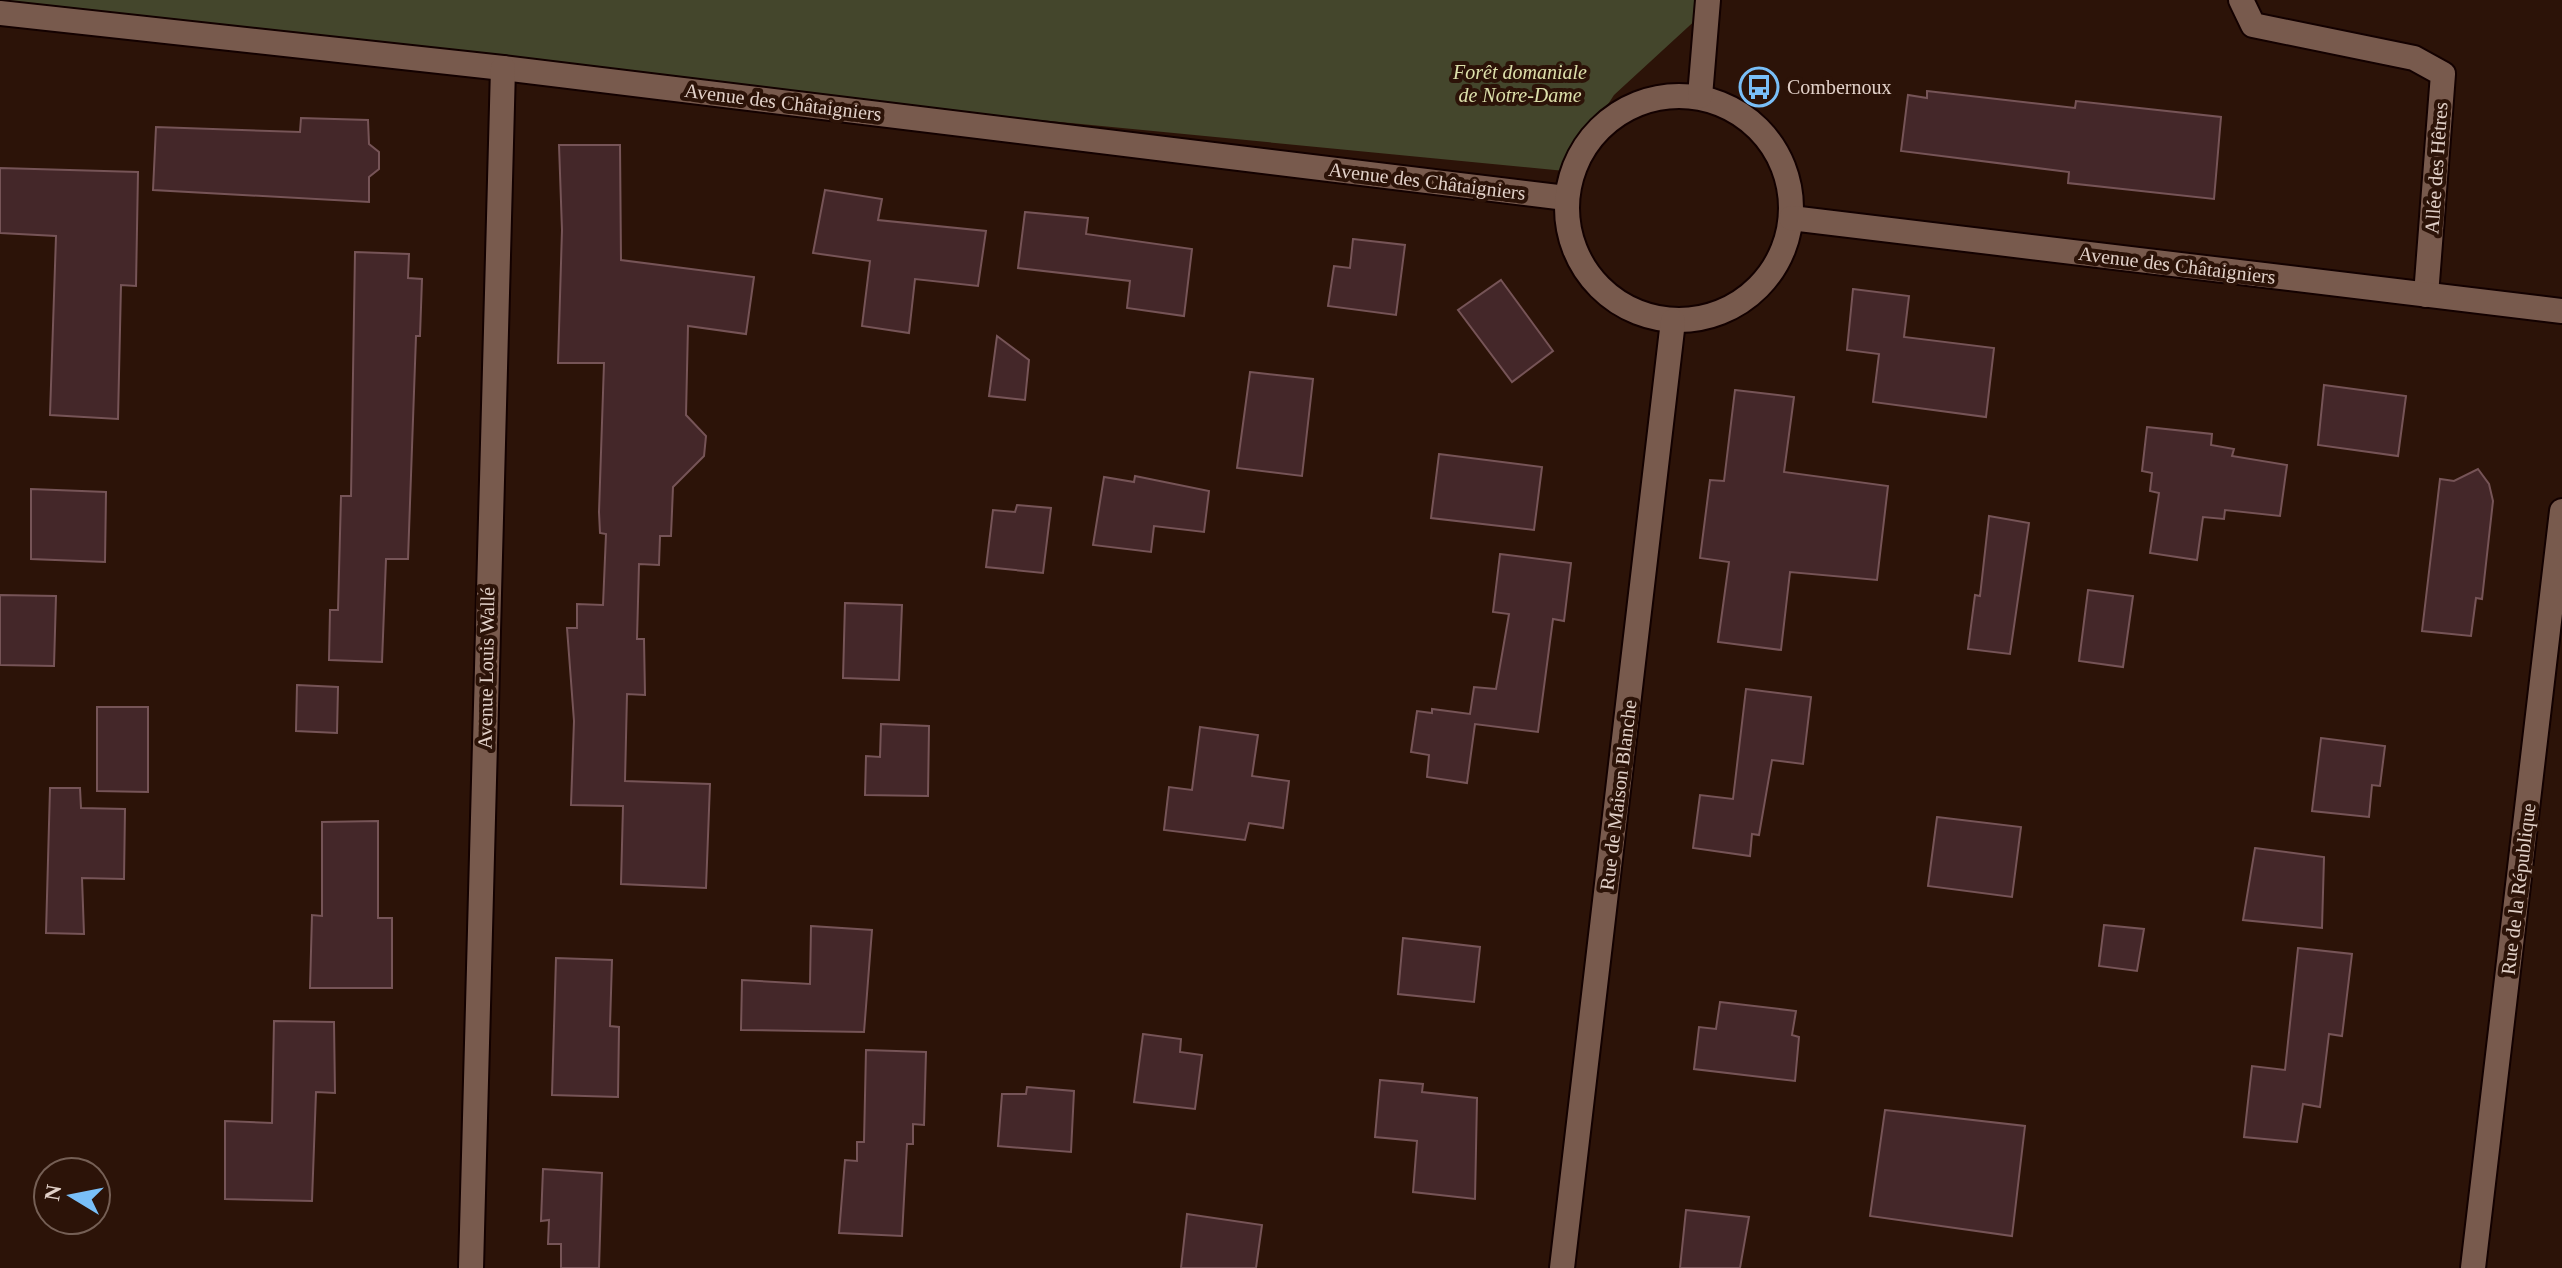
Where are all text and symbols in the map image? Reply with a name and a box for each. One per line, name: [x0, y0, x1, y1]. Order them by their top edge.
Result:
park label: Forêt domaniale de Notre-Dame: [1452, 61, 1587, 106]
bus stop icon: Combernoux: [1738, 66, 1780, 108]
place label: Combernoux: [1787, 76, 1891, 98]
street label: Avenue des Châtaigniers: [683, 79, 883, 126]
street label: Allée des Hêtres: [2420, 101, 2452, 235]
street label: Avenue des Châtaigniers: [1327, 158, 1527, 205]
street label: Avenue des Châtaigniers: [2077, 242, 2277, 289]
street label: Avenue Louis Wallé: [474, 587, 498, 749]
street label: Rue de Maison Blanche: [1595, 698, 1641, 891]
street label: Rue de la République: [2497, 802, 2540, 976]
north arrow: [32, 1156, 112, 1236]
text: N: [39, 1183, 67, 1203]

